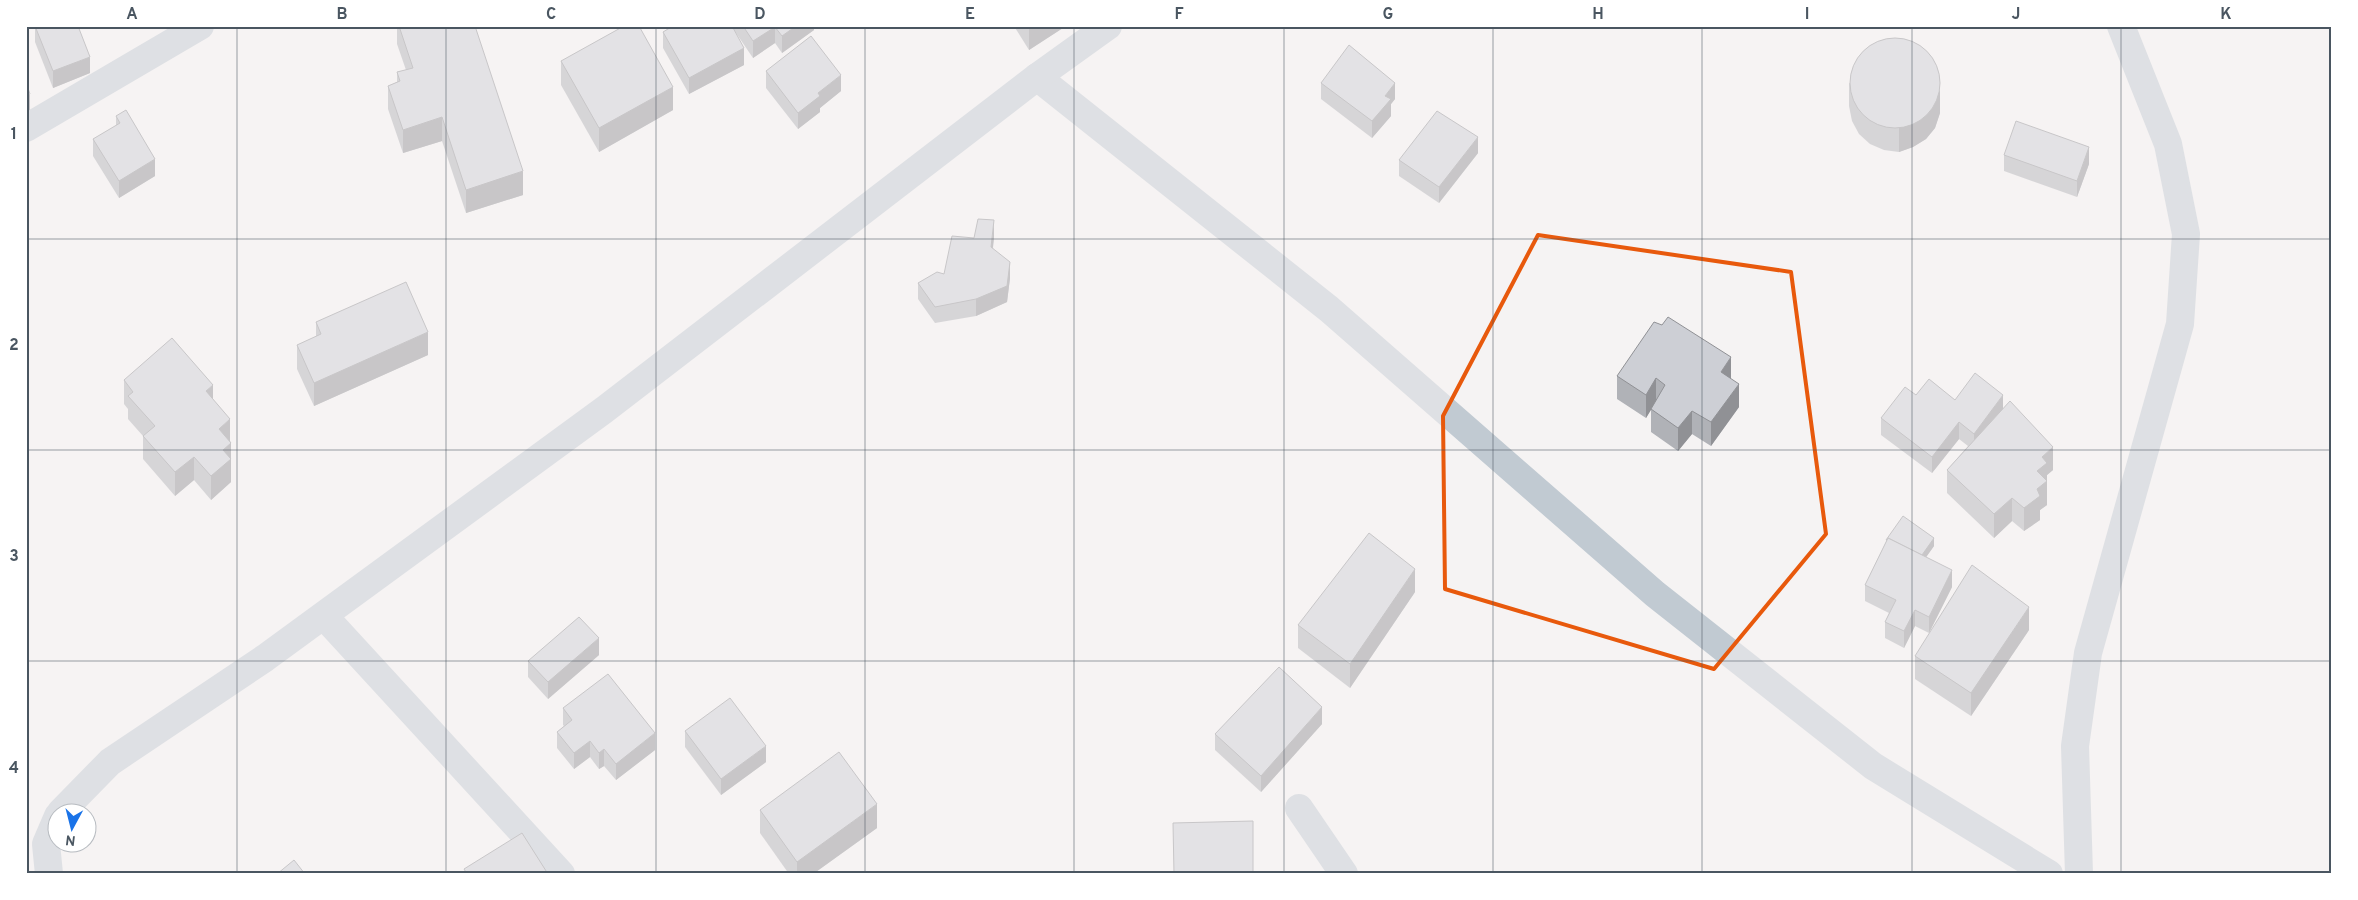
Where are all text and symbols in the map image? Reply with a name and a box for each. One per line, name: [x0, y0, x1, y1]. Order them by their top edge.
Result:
text: A: [126, 5, 138, 25]
text: B: [336, 5, 348, 25]
text: C: [546, 5, 556, 25]
text: D: [754, 5, 766, 25]
text: E: [965, 5, 975, 25]
text: F: [1174, 5, 1184, 25]
text: G: [1383, 5, 1393, 25]
text: H: [1592, 5, 1604, 25]
text: I: [1805, 5, 1809, 25]
text: J: [2012, 5, 2020, 25]
text: K: [2220, 5, 2232, 25]
text: 1: [11, 125, 17, 145]
text: 2: [9, 336, 19, 356]
text: 3: [9, 547, 19, 567]
text: 4: [9, 759, 19, 779]
north arrow: [48, 802, 98, 852]
text: N: [65, 830, 77, 848]

